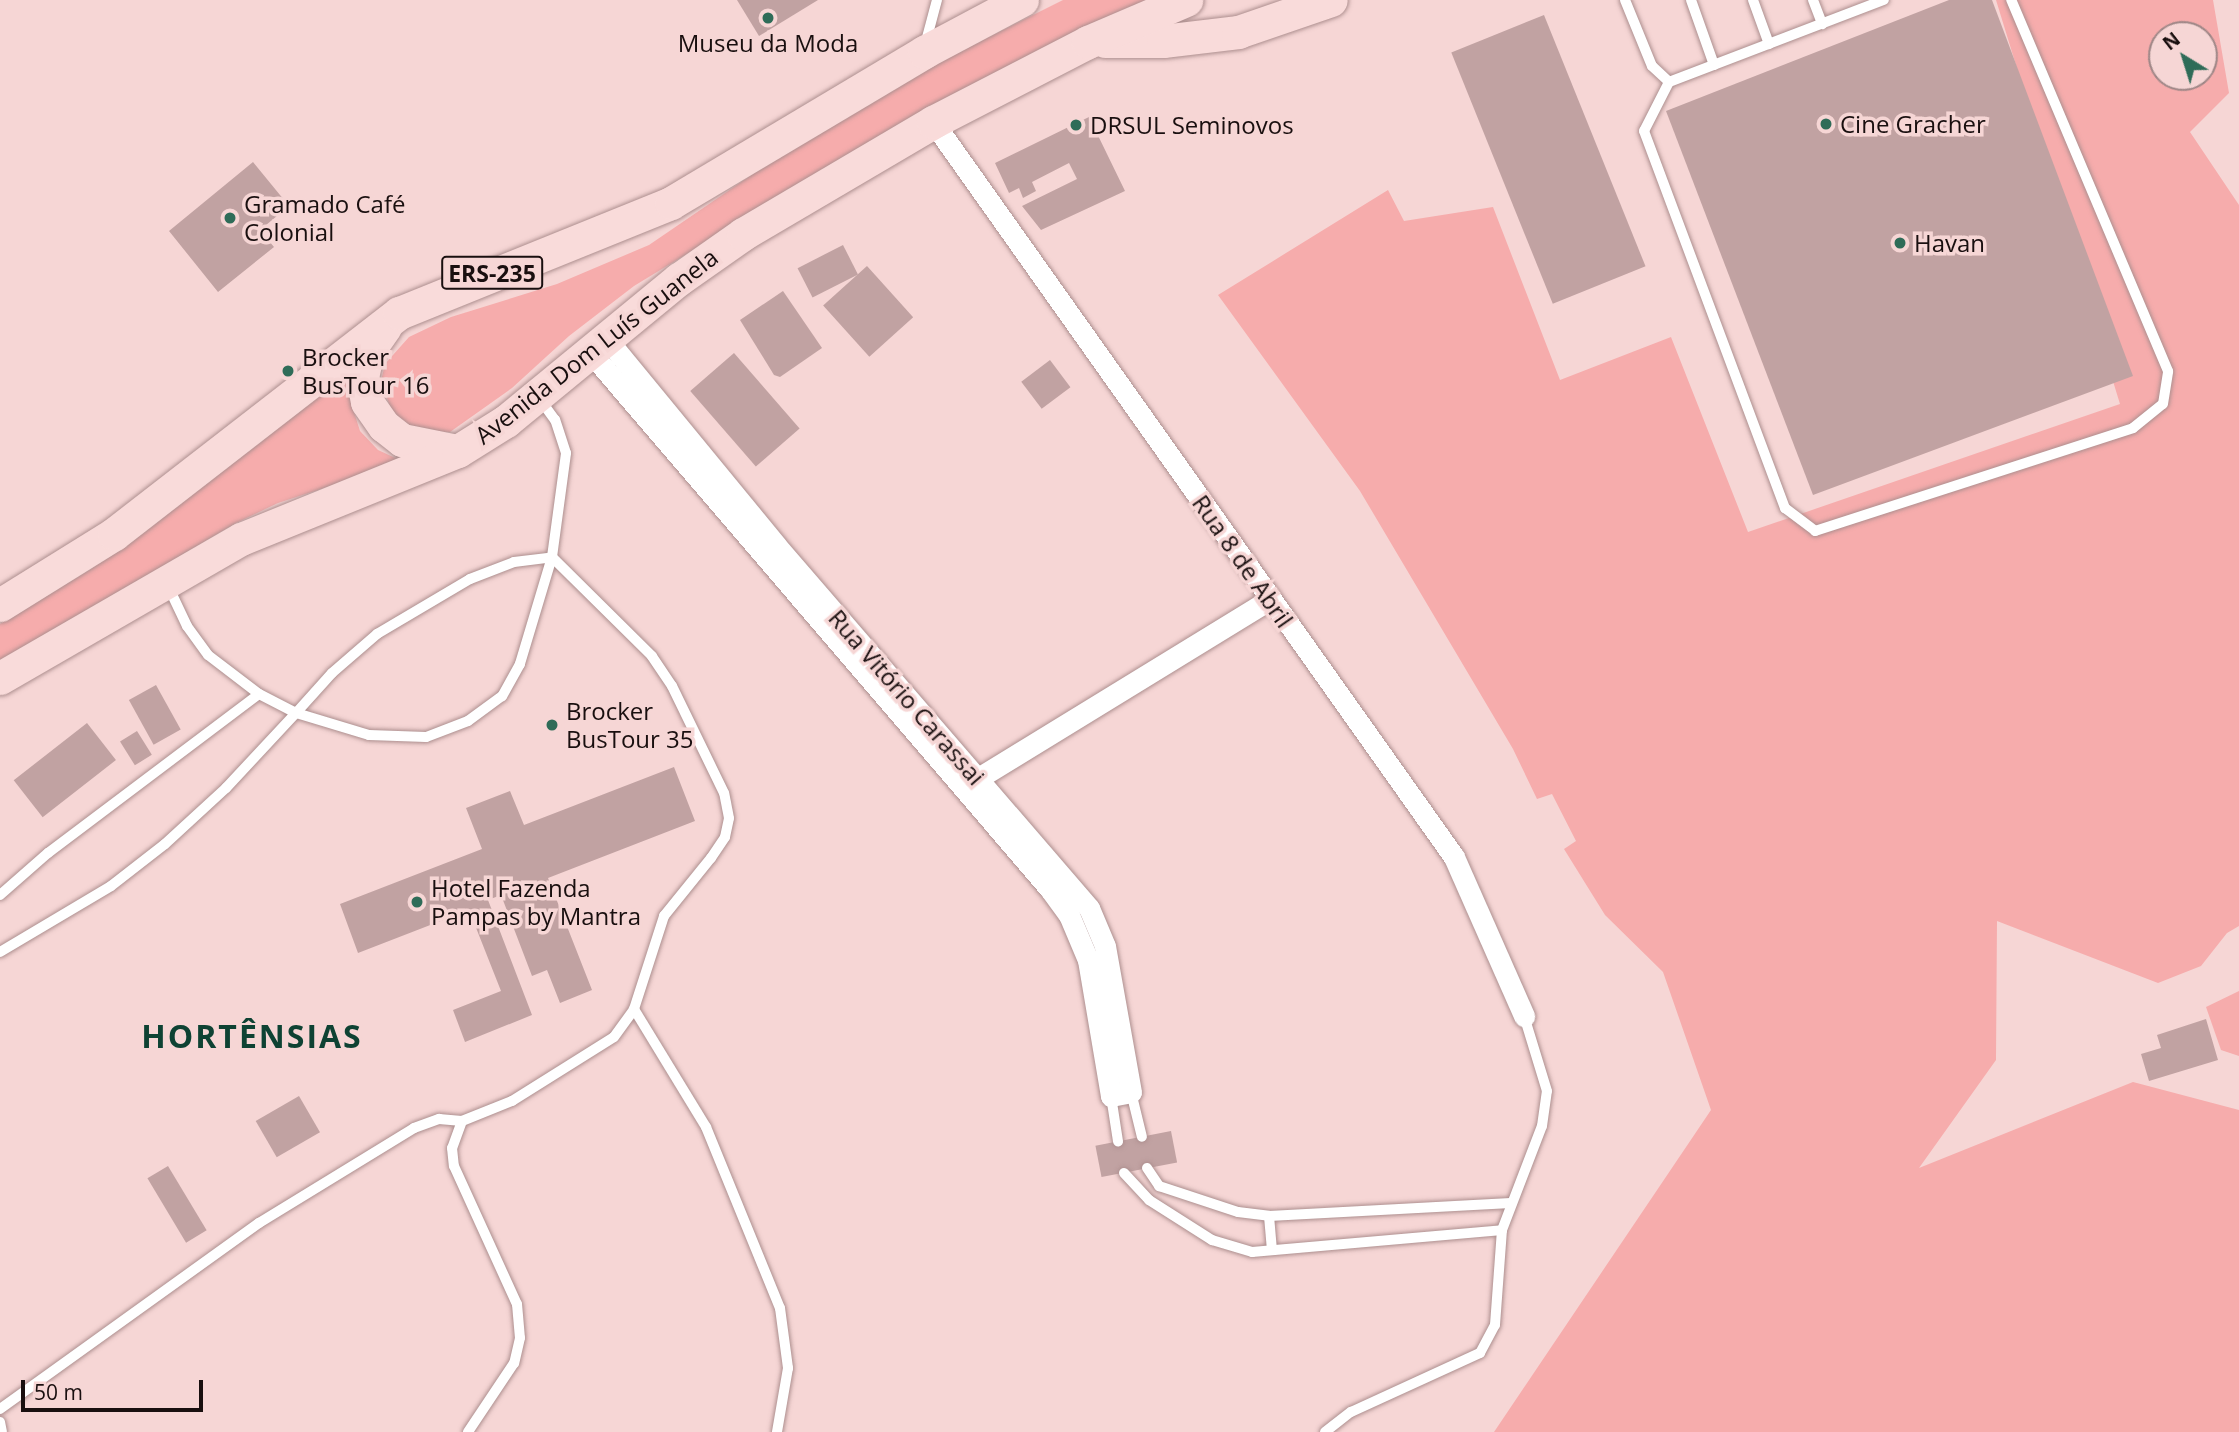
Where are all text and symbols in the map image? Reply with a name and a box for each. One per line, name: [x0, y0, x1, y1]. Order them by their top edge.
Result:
marker: Museu da Moda: [760, 10, 776, 26]
north arrow: [2148, 21, 2218, 91]
text: N: [2157, 26, 2185, 56]
place label: Museu da Moda: [678, 29, 858, 57]
place label: Cine Gracher: [1840, 110, 1986, 138]
place label: DRSUL Seminovos: [1090, 111, 1294, 139]
marker: Cine Gracher: [1818, 116, 1834, 132]
marker: DRSUL Seminovos: [1068, 117, 1084, 133]
place label: Gramado Café Colonial: [244, 190, 406, 246]
marker: Gramado Café Colonial: [222, 210, 238, 226]
place label: Havan: [1914, 229, 1985, 257]
marker: Havan: [1892, 235, 1908, 251]
street label: Avenida Dom Luís Guanela: [469, 242, 723, 450]
road number: ERS-235: [440, 254, 544, 292]
place label: Brocker BusTour 16: [302, 343, 430, 399]
marker: Brocker BusTour 16: [280, 363, 296, 379]
street label: Rua 8 de Abril: [1187, 489, 1299, 633]
street label: Rua Vitório Carassai: [823, 603, 991, 791]
place label: Brocker BusTour 35: [566, 697, 694, 753]
marker: Brocker BusTour 35: [544, 717, 560, 733]
place label: Hotel Fazenda Pampas by Mantra: [431, 874, 641, 930]
marker: Hotel Fazenda Pampas by Mantra: [409, 894, 425, 910]
district label: HORTÊNSIAS: [143, 1017, 361, 1055]
scale bar: [24, 1366, 206, 1410]
text: 50 m: [34, 1378, 83, 1406]

